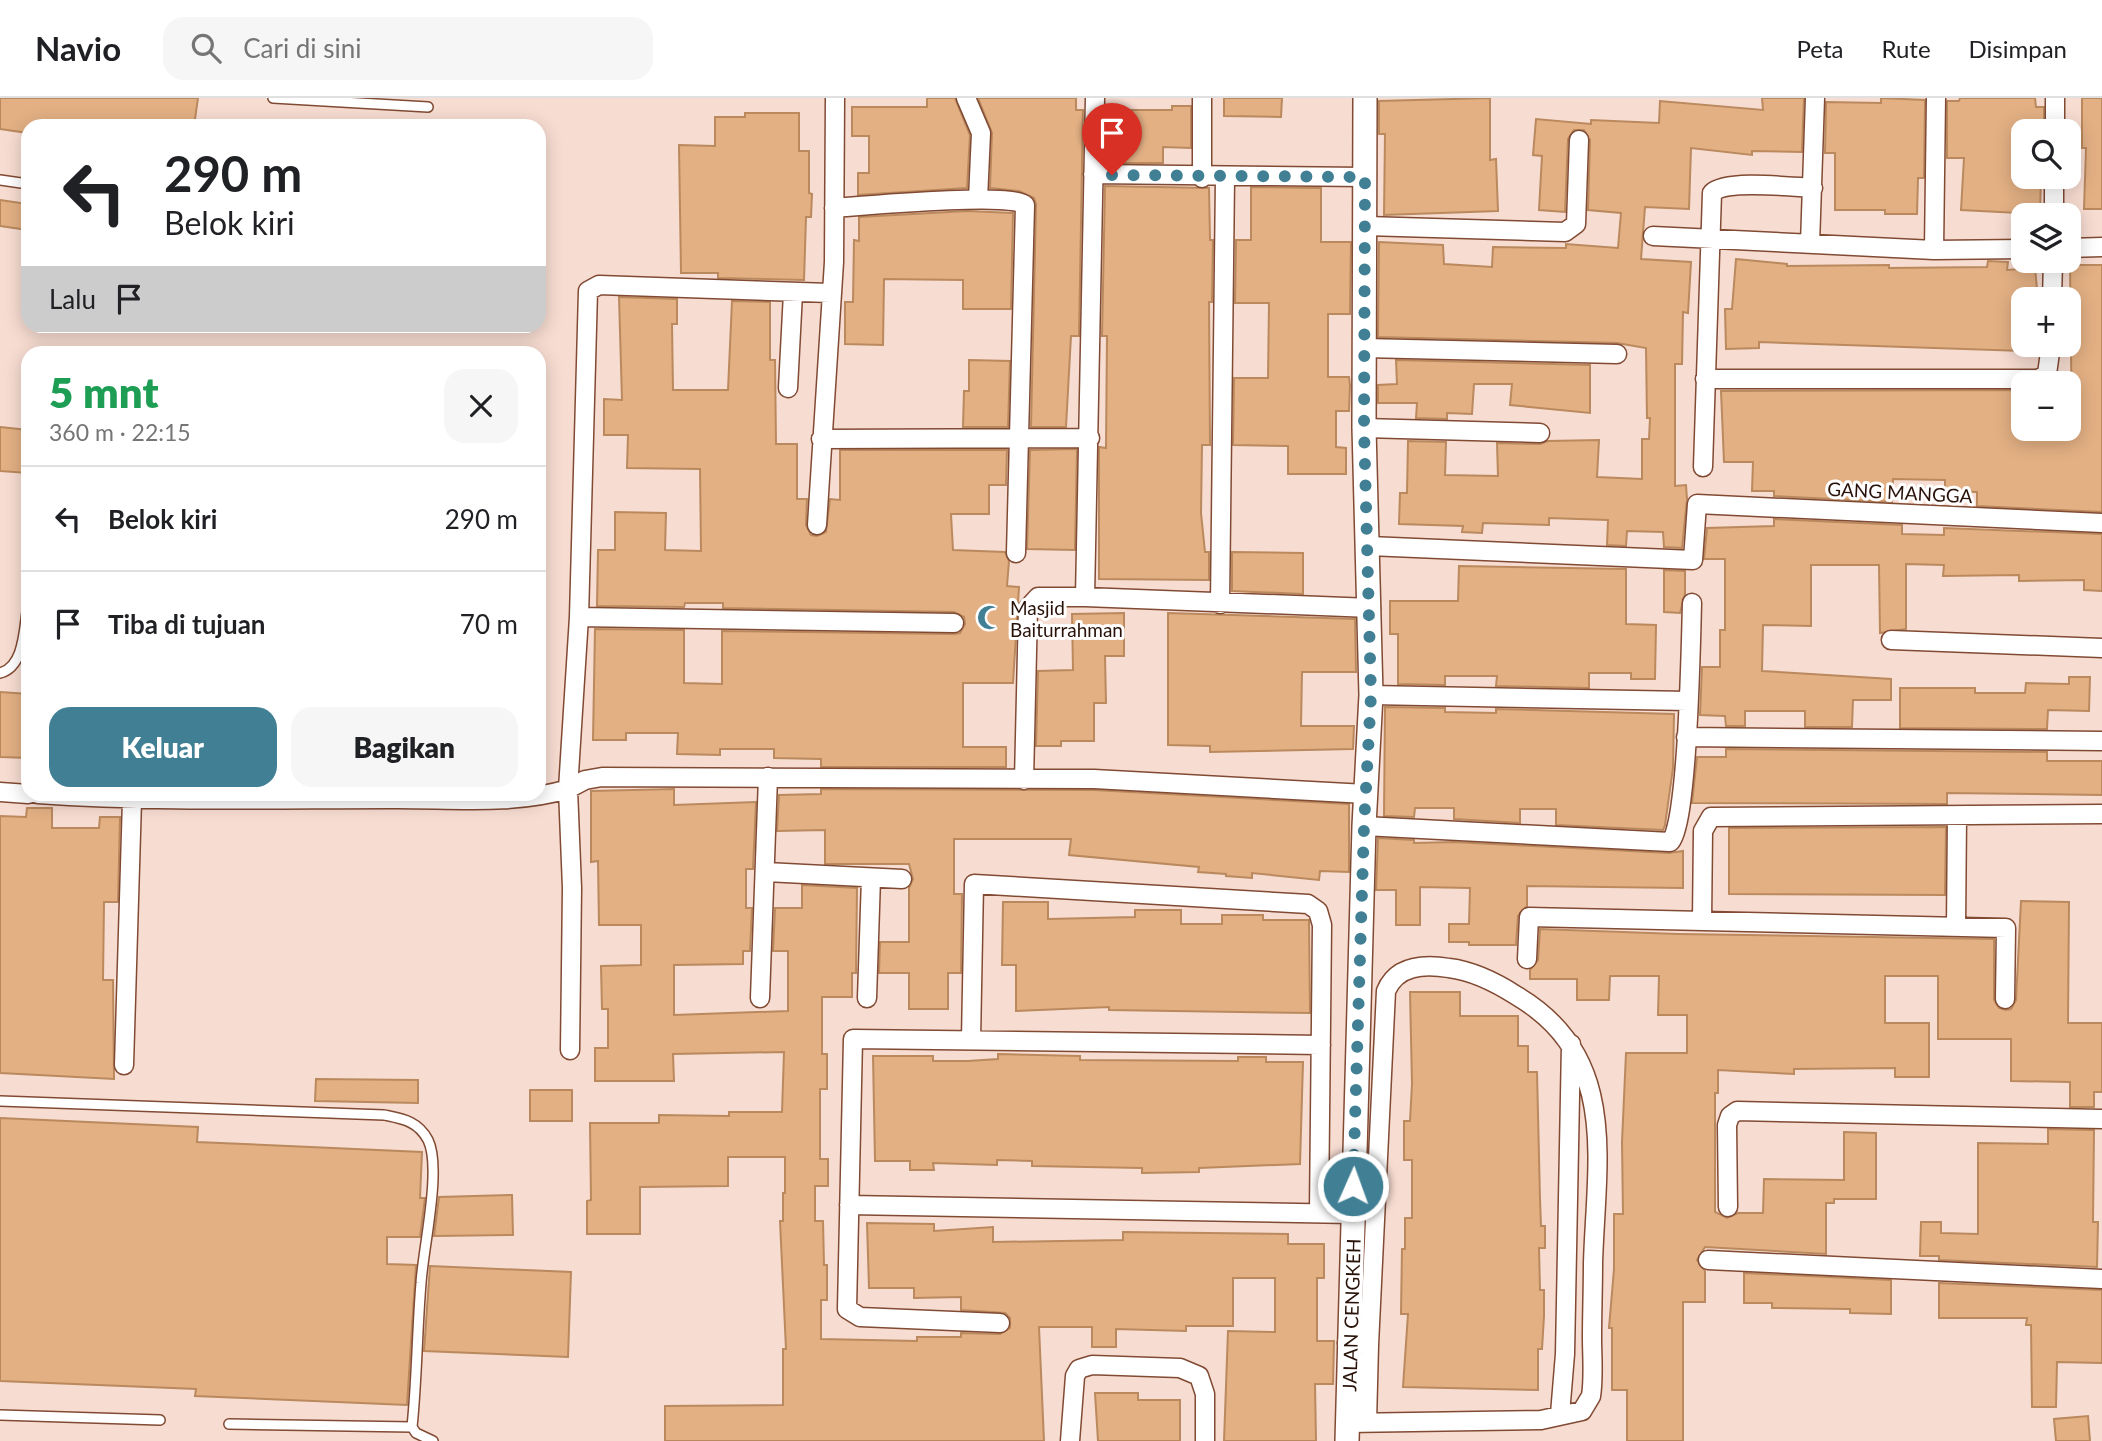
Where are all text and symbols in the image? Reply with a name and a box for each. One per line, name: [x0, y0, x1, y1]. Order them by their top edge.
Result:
search box: [163, 17, 653, 80]
text: Navio: [35, 28, 121, 68]
icon: search: [187, 29, 225, 67]
text: Cari di sini: [243, 32, 361, 64]
text: Peta: [1797, 34, 1843, 63]
text: Rute: [1881, 34, 1931, 63]
text: Disimpan: [1969, 34, 2067, 63]
pin: [1082, 103, 1142, 175]
icon: arrive: [1093, 114, 1131, 152]
map controls: [2011, 119, 2081, 441]
button: search: [2011, 119, 2081, 189]
text: 290 m: [164, 144, 302, 202]
icon: left: [49, 147, 140, 238]
text: Belok kiri: [164, 203, 295, 242]
button: layers: [2011, 203, 2081, 273]
icon: arrive: [110, 280, 148, 318]
text: Lalu: [49, 283, 96, 315]
button: +: [2011, 287, 2081, 357]
text: 5 mnt: [49, 367, 159, 417]
button: close: [444, 369, 518, 443]
button: −: [2011, 371, 2081, 441]
text: 360 m · 22:15: [49, 418, 191, 446]
street label: GANG MANGGA: [1827, 477, 1973, 507]
icon: left: [49, 500, 87, 538]
text: Belok kiri: [108, 503, 217, 535]
text: 290 m: [445, 503, 518, 535]
place label: Masjid Baiturrahman: [1010, 596, 1123, 641]
mosque icon: Masjid Baiturrahman: [976, 604, 1004, 632]
icon: arrive: [49, 605, 87, 643]
text: Tiba di tujuan: [108, 608, 266, 640]
text: 70 m: [460, 608, 518, 640]
button: Keluar: [49, 707, 277, 787]
button: Bagikan: [291, 707, 518, 787]
position arrow: [1316, 1149, 1390, 1223]
street label: JALAN CENGKEH: [1337, 1238, 1364, 1392]

